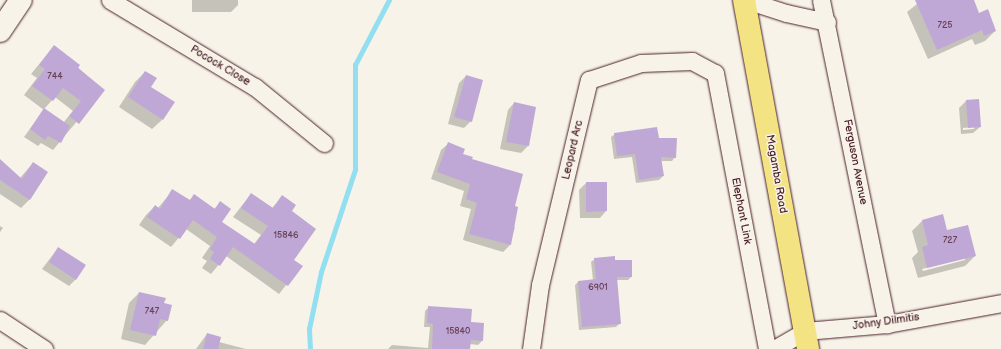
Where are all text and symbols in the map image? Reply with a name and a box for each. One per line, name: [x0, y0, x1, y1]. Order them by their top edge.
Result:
house number: 725: [938, 21, 952, 31]
street label: Pocock Close: [188, 43, 252, 89]
house number: 744: [47, 72, 63, 82]
street label: Ferguson Avenue: [840, 118, 870, 206]
street label: Leopard Arc: [560, 119, 586, 181]
street label: Magamba Road: [763, 134, 789, 214]
street label: Elephant Link: [728, 176, 754, 246]
house number: 15846: [274, 231, 298, 241]
house number: 727: [943, 236, 957, 246]
house number: 6901: [588, 283, 608, 293]
house number: 747: [145, 307, 159, 317]
street label: Johny Dilmitis: [851, 311, 921, 333]
house number: 15840: [446, 327, 470, 337]

